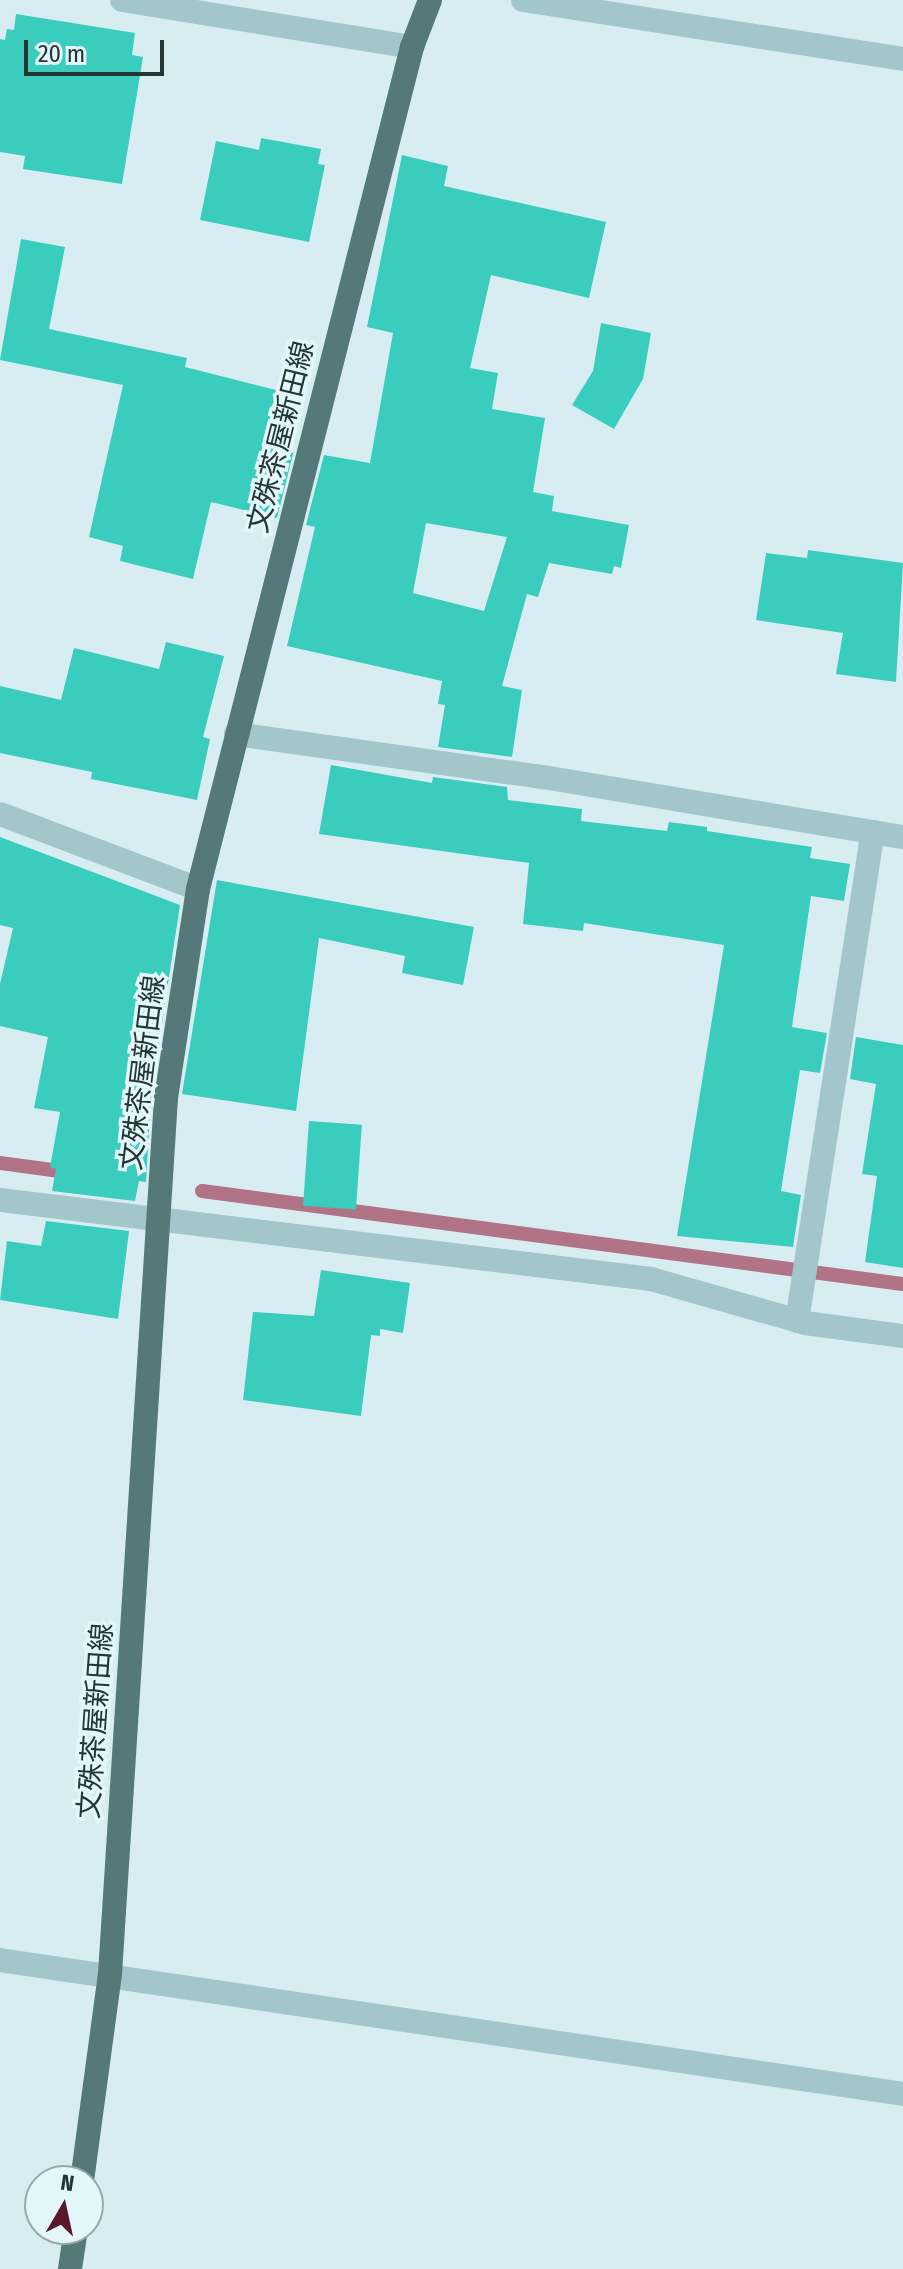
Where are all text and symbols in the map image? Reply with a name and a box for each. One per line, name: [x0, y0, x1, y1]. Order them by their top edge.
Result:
scale bar: [28, 24, 168, 74]
text: 20 m: [38, 40, 85, 68]
street label: 文殊茶屋新田線: [241, 338, 321, 536]
street label: 文殊茶屋新田線: [114, 974, 172, 1172]
street label: 文殊茶屋新田線: [72, 1622, 120, 1820]
north arrow: [24, 2165, 104, 2245]
text: N: [59, 2168, 76, 2197]

